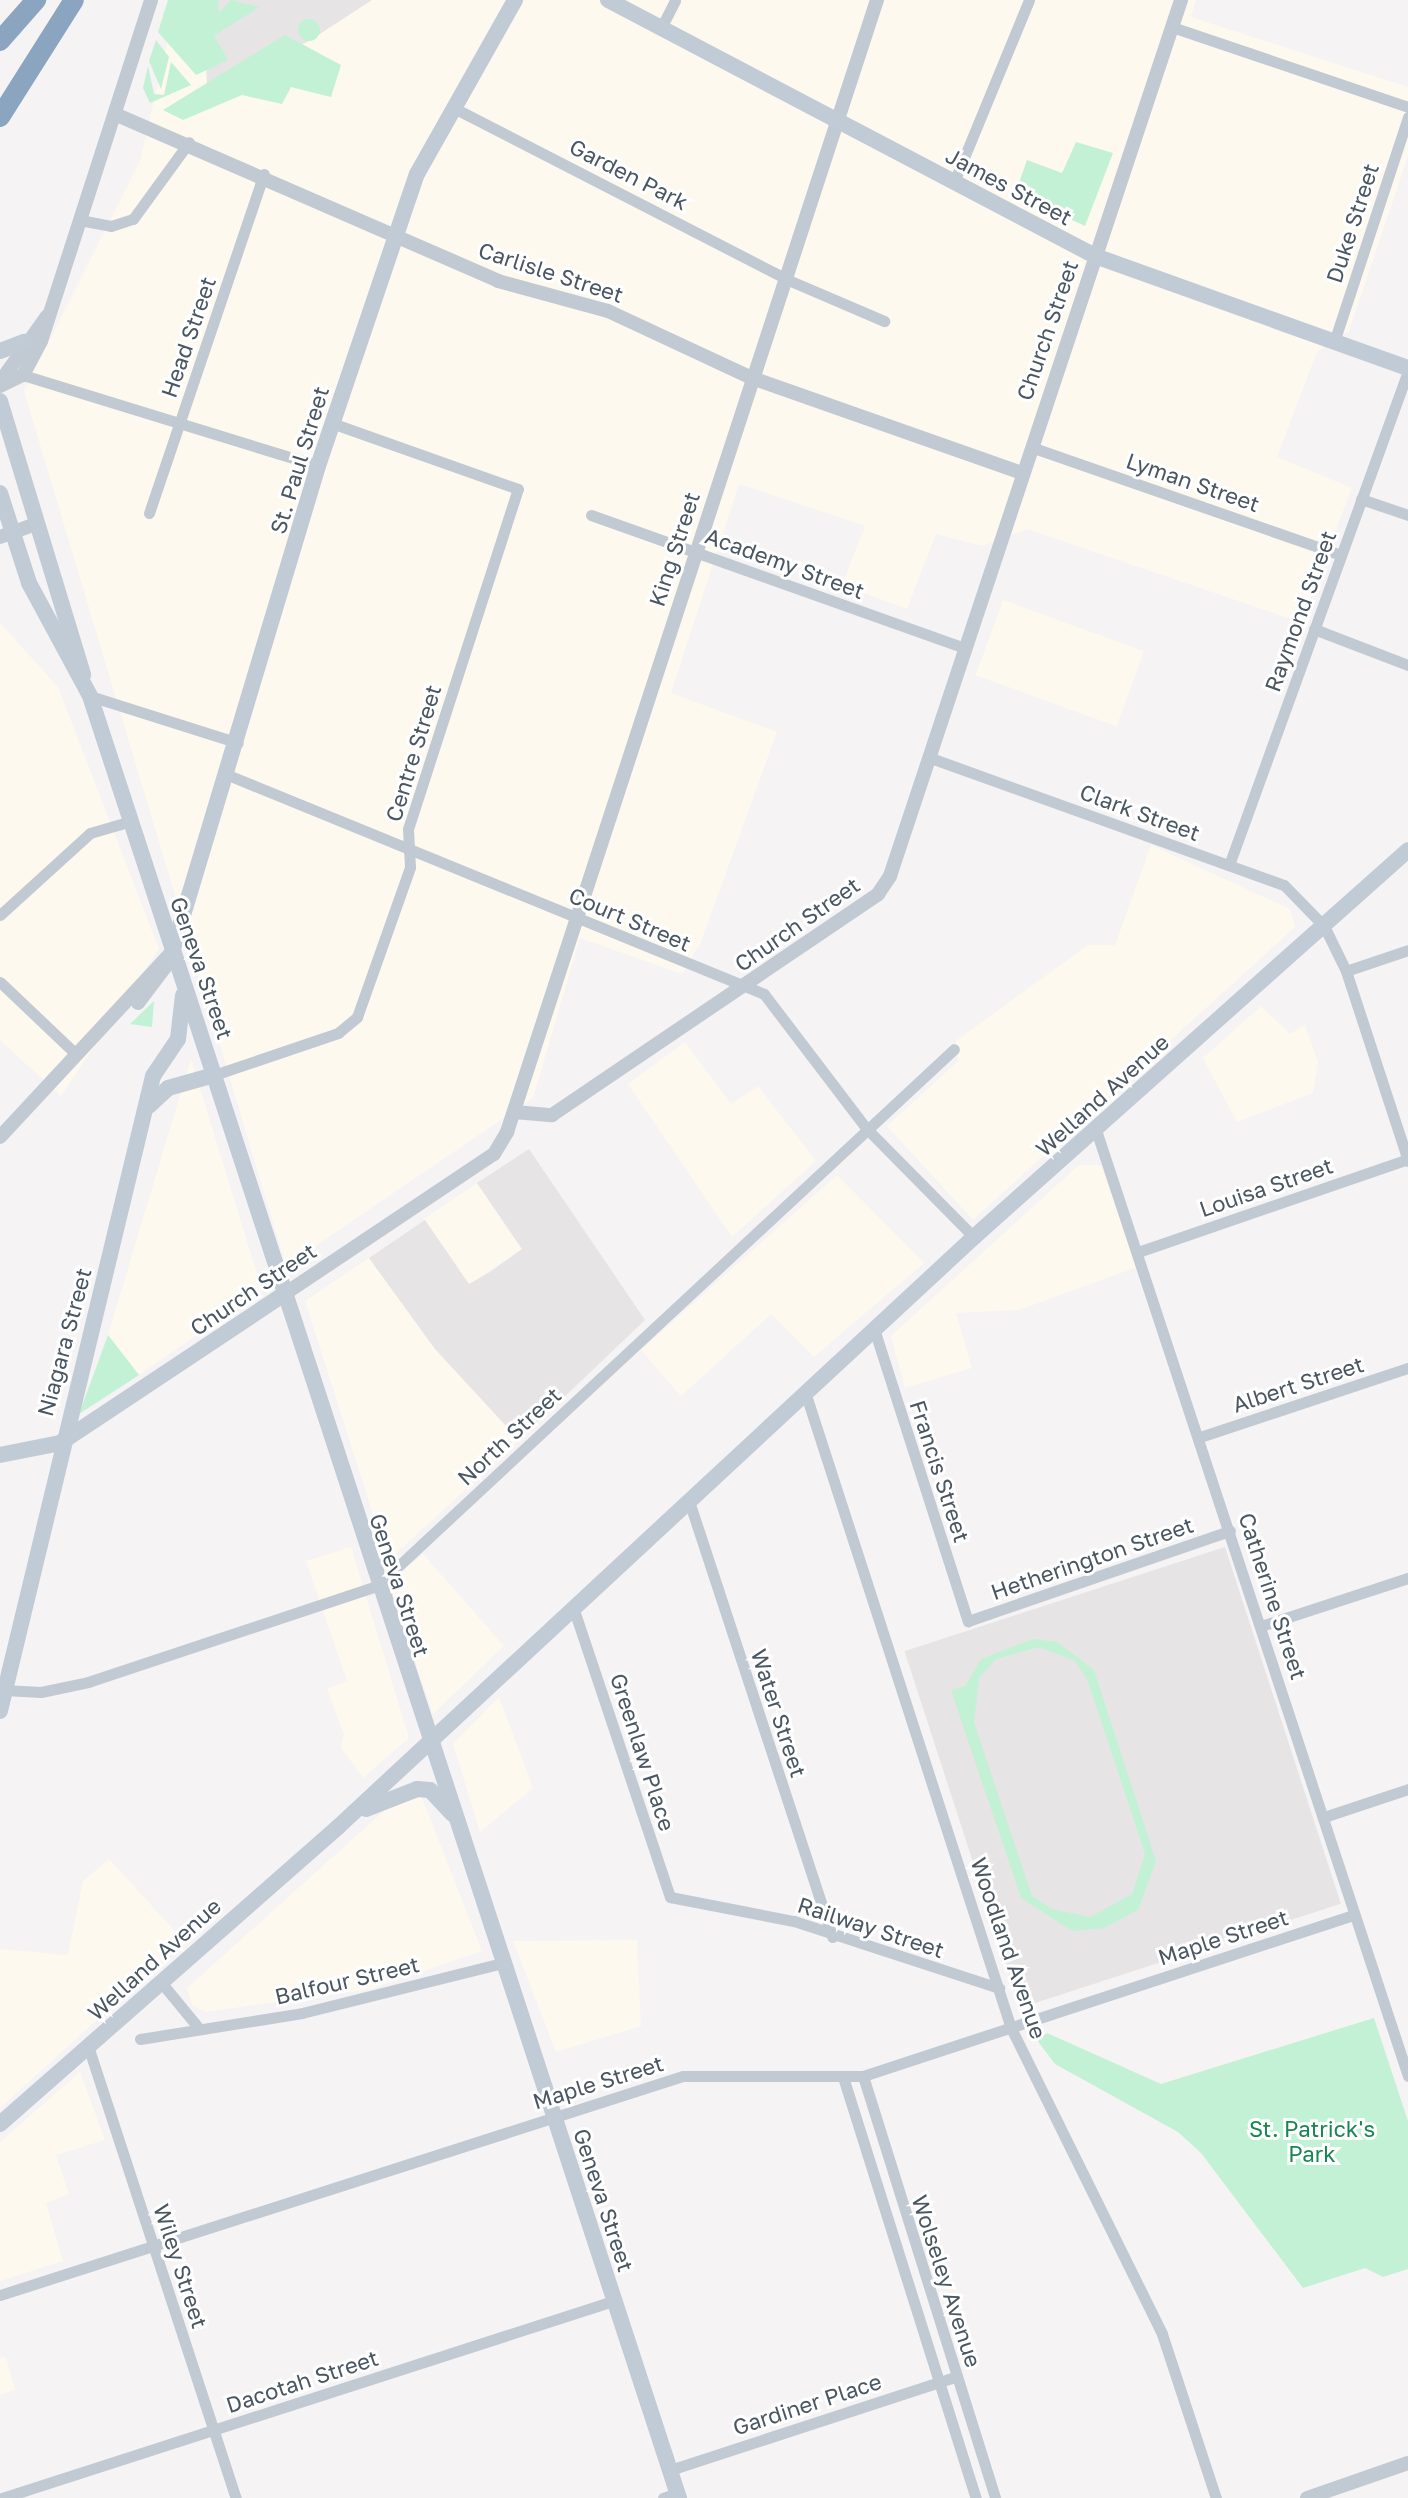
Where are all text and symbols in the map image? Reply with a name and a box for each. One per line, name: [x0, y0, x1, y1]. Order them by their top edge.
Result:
street label: Garden Park: [565, 133, 693, 215]
street label: James Street: [941, 142, 1077, 230]
street label: Duke Street: [1320, 160, 1384, 286]
street label: Carlisle Street: [475, 236, 627, 308]
street label: Church Street: [1011, 257, 1083, 403]
street label: Head Street: [155, 273, 221, 401]
street label: St. Paul Street: [264, 383, 334, 537]
street label: Lyman Street: [1123, 447, 1263, 517]
street label: King Street: [643, 488, 705, 610]
street label: Academy Street: [702, 522, 868, 604]
street label: Raymond Street: [1259, 527, 1341, 695]
street label: Centre Street: [380, 681, 446, 825]
street label: Clark Street: [1076, 778, 1204, 846]
street label: Church Street: [730, 871, 864, 977]
street label: Court Street: [565, 881, 695, 957]
street label: Geneva Street: [165, 893, 239, 1043]
street label: Welland Avenue: [1030, 1028, 1174, 1162]
street label: Louisa Street: [1196, 1152, 1336, 1222]
street label: Church Street: [185, 1237, 321, 1341]
street label: Niagara Street: [32, 1265, 96, 1419]
street label: Albert Street: [1229, 1350, 1367, 1418]
street label: North Street: [452, 1381, 566, 1491]
street label: Francis Street: [905, 1397, 975, 1545]
street label: Catherine Street: [1234, 1509, 1312, 1683]
street label: Geneva Street: [364, 1510, 436, 1660]
street label: Hetherington Street: [987, 1511, 1197, 1605]
street label: Water Street: [746, 1646, 812, 1780]
street label: Greenlaw Place: [605, 1670, 681, 1834]
street label: Woodland Avenue: [966, 1854, 1052, 2042]
street label: Railway Street: [795, 1891, 947, 1963]
street label: Welland Avenue: [82, 1892, 226, 2026]
street label: Maple Street: [1155, 1904, 1291, 1970]
street label: Balfour Street: [272, 1951, 422, 2009]
street label: Maple Street: [530, 2050, 666, 2114]
park label: St. Patrick's Park: [1249, 2115, 1375, 2166]
street label: Geneva Street: [568, 2125, 640, 2275]
street label: Wolseley Avenue: [907, 2192, 987, 2370]
street label: Wiley Street: [148, 2201, 214, 2331]
street label: Dacotah Street: [223, 2344, 381, 2418]
street label: Gardiner Place: [729, 2368, 885, 2440]

